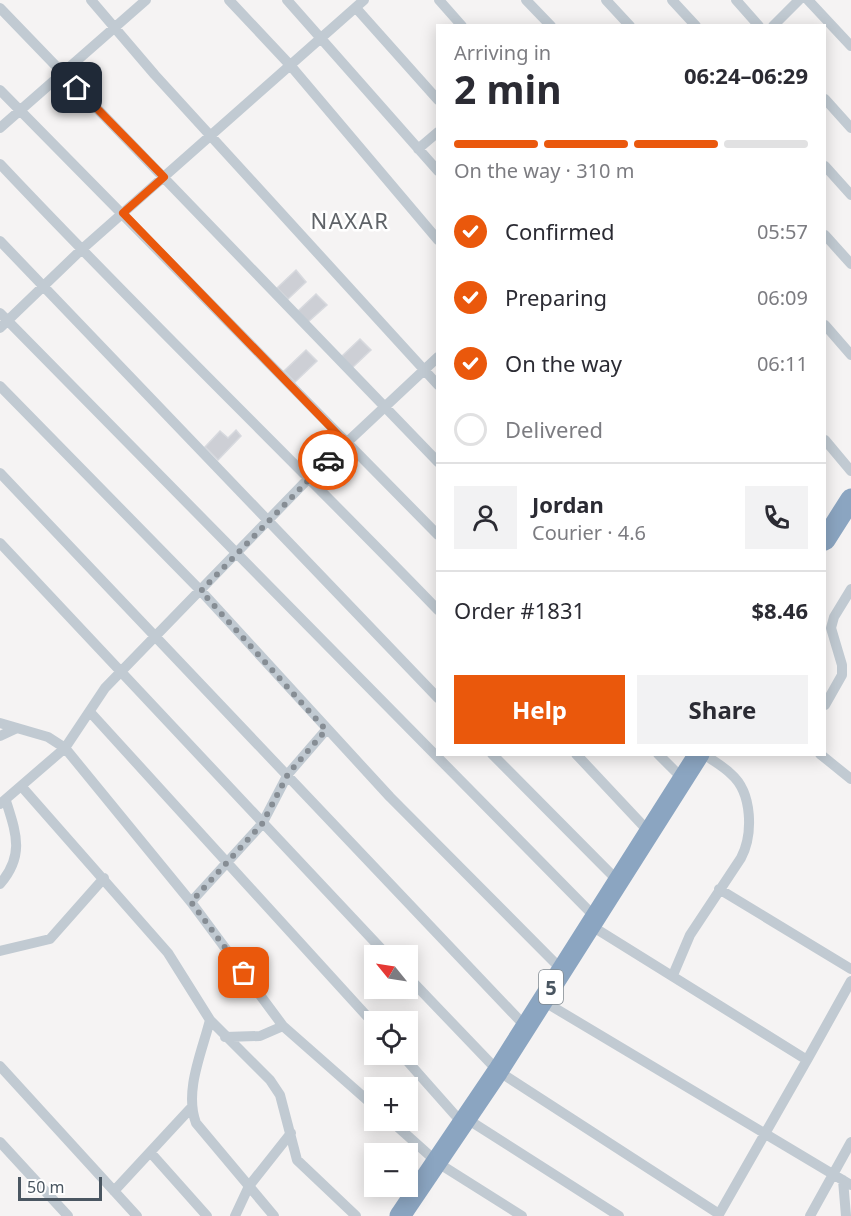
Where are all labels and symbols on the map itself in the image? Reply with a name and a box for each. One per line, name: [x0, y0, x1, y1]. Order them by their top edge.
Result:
pin: [51, 62, 102, 113]
district label: NAXAR: [311, 205, 389, 235]
courier: [298, 430, 358, 490]
north arrow: [364, 945, 418, 999]
pin: [218, 947, 269, 998]
road number: 5: [539, 970, 563, 1004]
scale bar: [18, 1174, 102, 1202]

